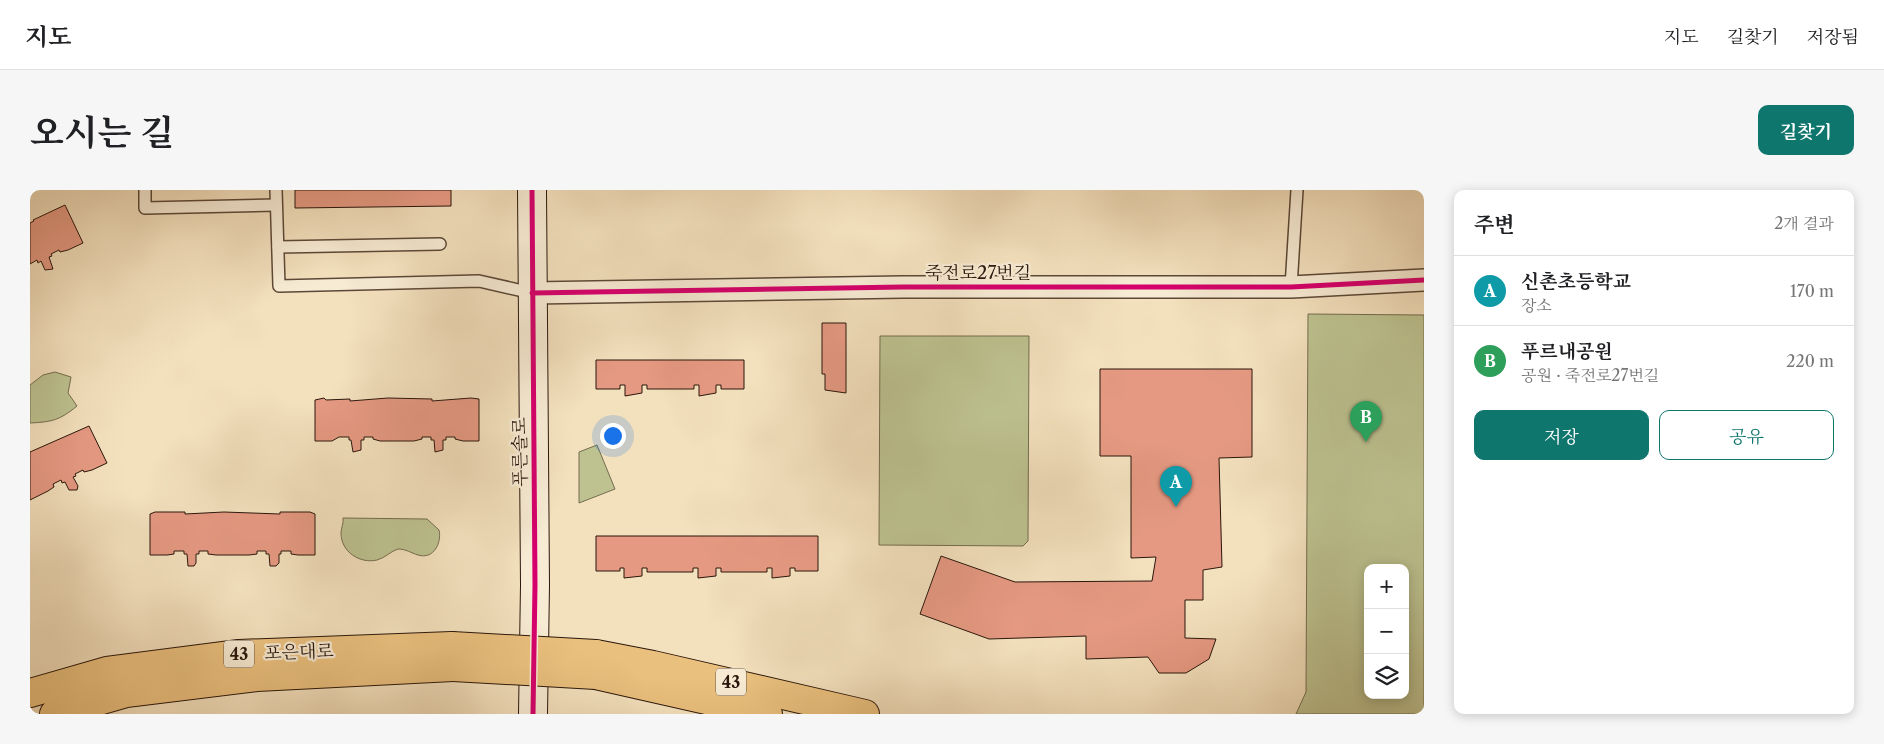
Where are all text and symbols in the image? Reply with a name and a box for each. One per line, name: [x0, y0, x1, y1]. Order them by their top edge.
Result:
text: 지도: [25, 22, 71, 51]
text: 지도: [1664, 26, 1699, 48]
text: 길찾기: [1727, 26, 1779, 48]
text: 저장됨: [1807, 26, 1859, 48]
button: 길찾기: [1758, 105, 1854, 155]
text: 오시는 길: [30, 111, 174, 154]
text: 주변: [1474, 212, 1515, 237]
text: 2개 결과: [1774, 213, 1834, 233]
street label: 죽전로27번길: [925, 262, 1031, 284]
text: 신촌초등학교: [1521, 270, 1631, 293]
text: A: [1484, 281, 1496, 301]
text: 170 m: [1790, 281, 1834, 301]
text: 장소: [1521, 295, 1552, 315]
text: 푸르내공원: [1521, 340, 1613, 363]
text: B: [1484, 351, 1496, 371]
text: 220 m: [1786, 351, 1834, 371]
text: 공원 · 죽전로27번길: [1521, 365, 1659, 385]
pin: B: [1350, 401, 1382, 442]
button: 저장: [1474, 410, 1649, 460]
button: 공유: [1659, 410, 1834, 460]
street label: 푸른솔로: [508, 417, 532, 487]
your location: [600, 423, 626, 449]
pin: A: [1160, 466, 1192, 507]
map controls: [1364, 564, 1409, 699]
button: +: [1364, 564, 1409, 609]
button: −: [1364, 609, 1409, 654]
road number: 43: [224, 640, 254, 668]
street label: 포은대로: [264, 640, 334, 664]
button: layers: [1364, 654, 1409, 699]
road number: 43: [716, 668, 746, 696]

